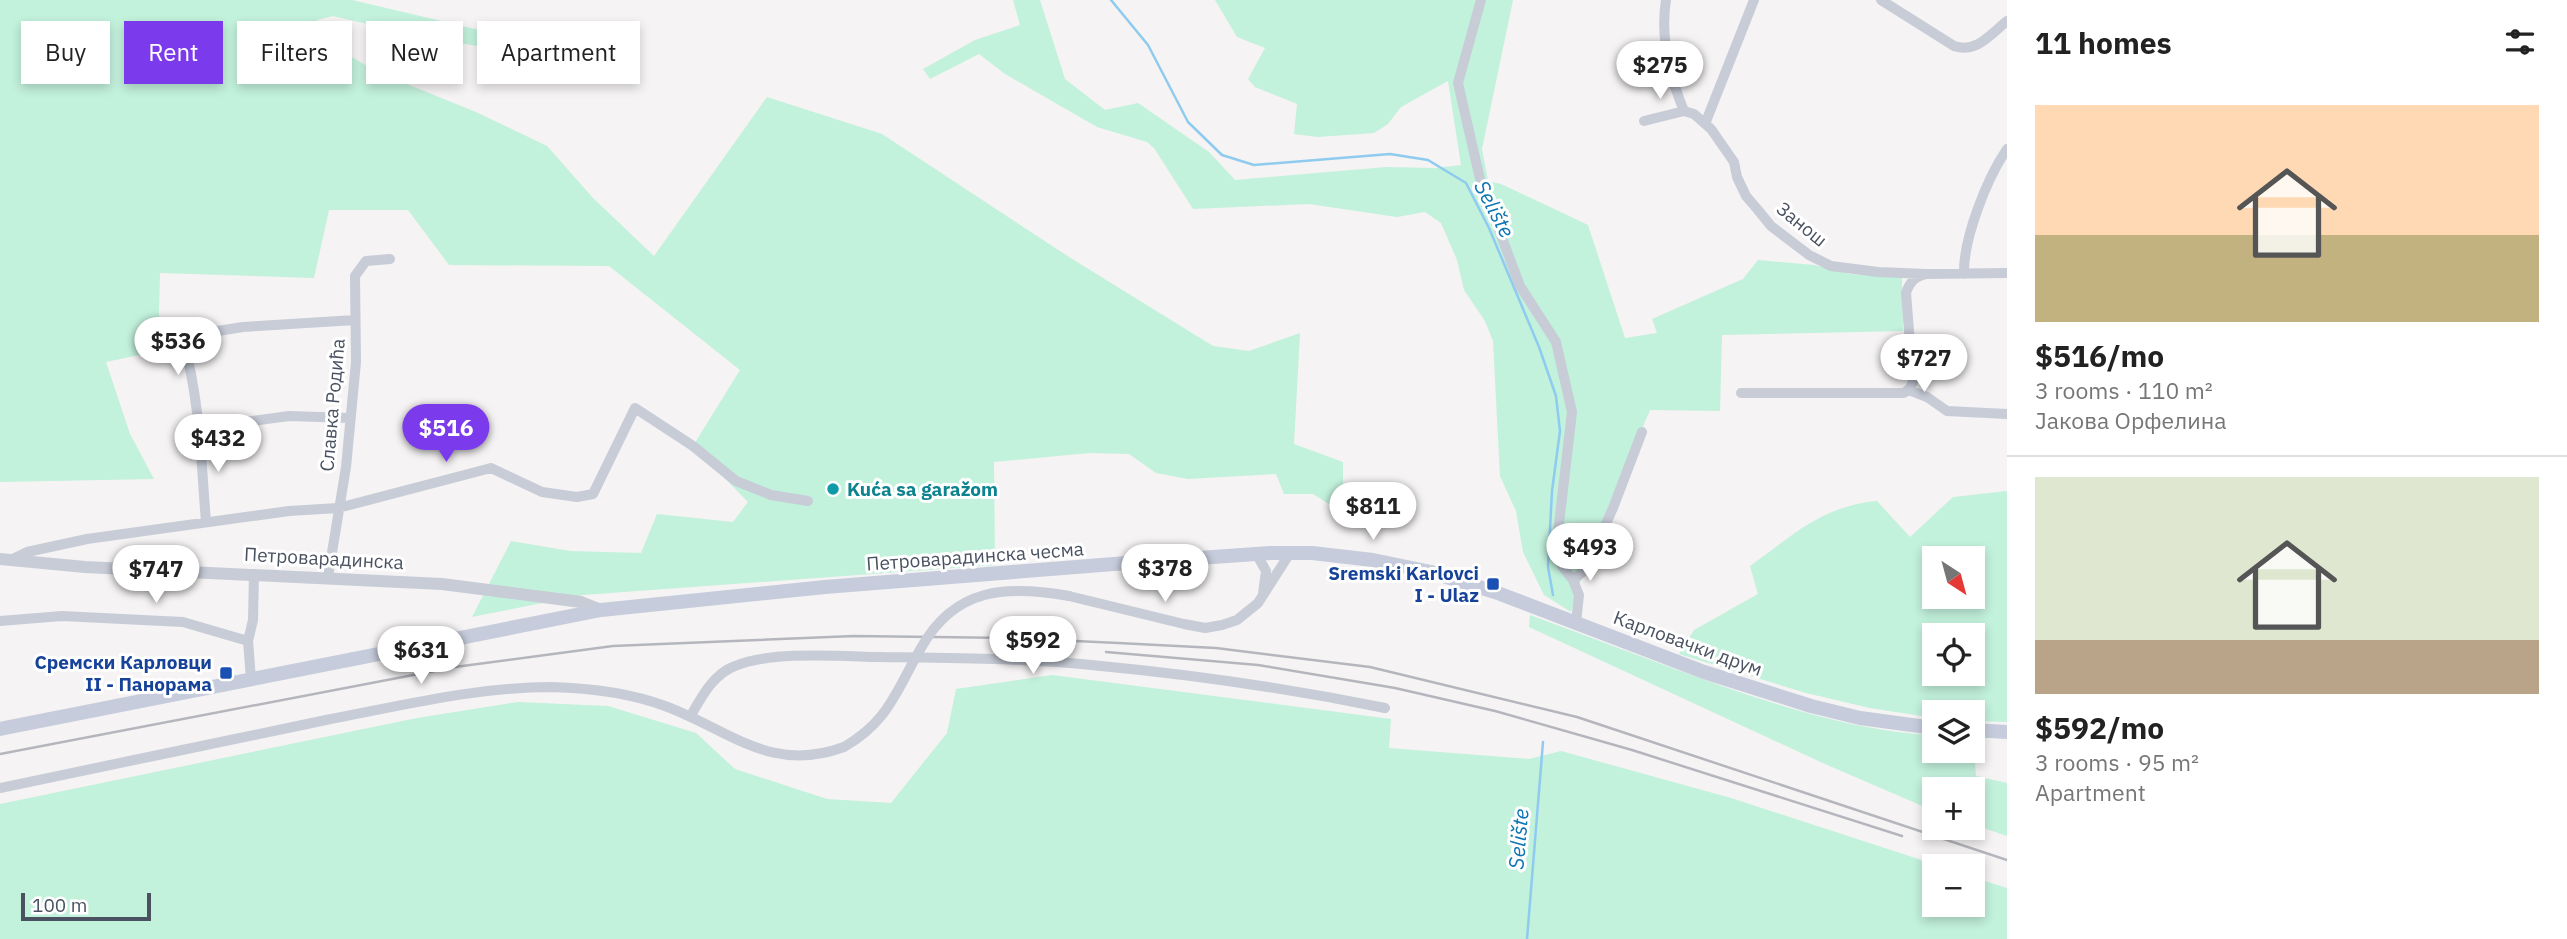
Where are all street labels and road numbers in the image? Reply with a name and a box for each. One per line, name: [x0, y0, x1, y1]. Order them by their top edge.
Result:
street label: Занош: [1772, 196, 1832, 252]
street label: Славка Родића: [314, 338, 350, 472]
street label: Петроварадинска чесма: [865, 536, 1085, 576]
street label: Петроварадинска: [244, 542, 404, 574]
street label: Карловачки друм: [1610, 605, 1766, 681]

